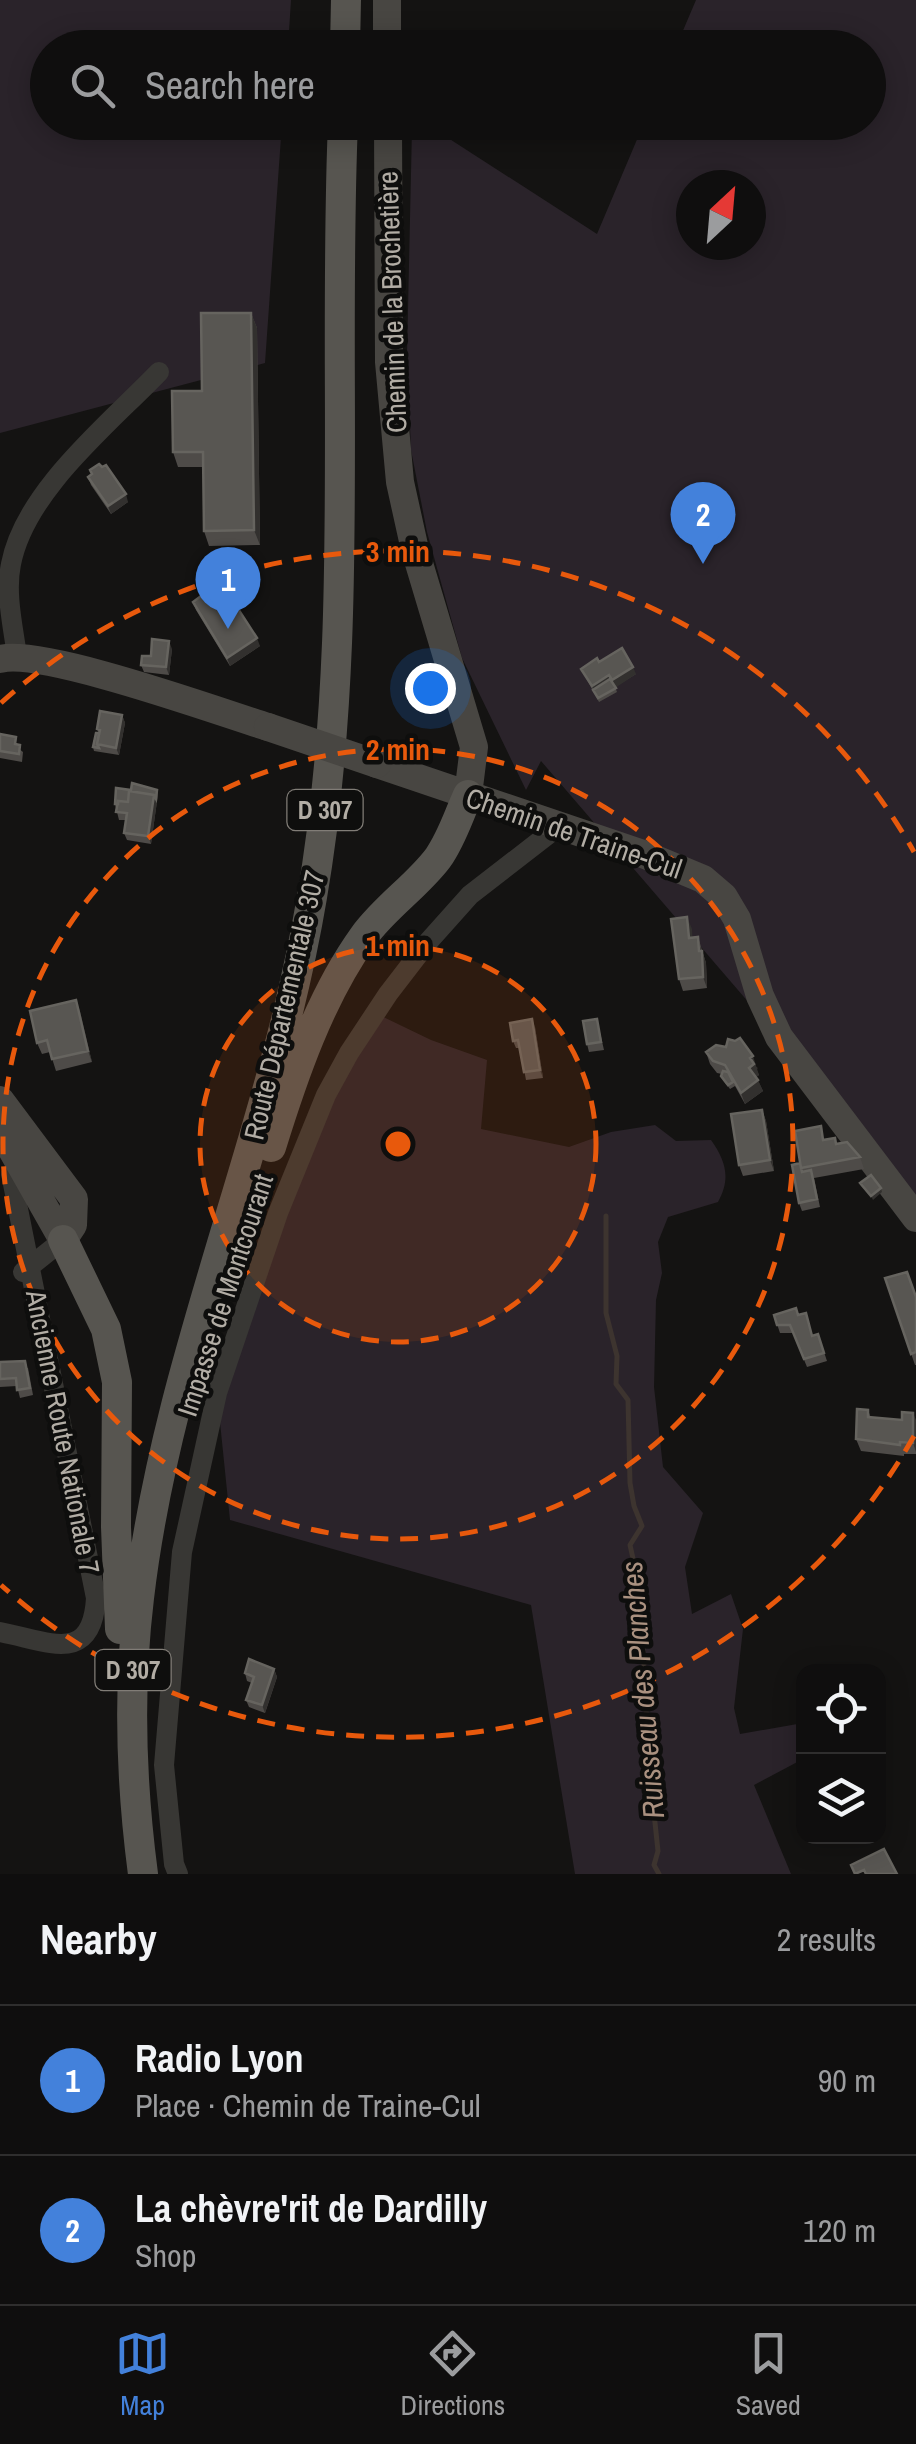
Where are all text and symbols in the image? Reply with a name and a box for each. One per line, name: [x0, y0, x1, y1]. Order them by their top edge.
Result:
search box: [30, 30, 886, 140]
icon: search: [65, 58, 120, 113]
text: Search here: [145, 60, 315, 111]
north arrow: [676, 170, 766, 260]
street label: Chemin de la Brochetière: [368, 171, 416, 433]
pin: 2: [670, 482, 736, 564]
text: 3 min: [366, 531, 430, 571]
pin: 1: [196, 546, 260, 629]
your location: [405, 663, 456, 714]
text: 2 min: [366, 729, 430, 769]
street label: Chemin de Traine-Cul: [461, 778, 687, 888]
road number: D 307: [288, 790, 362, 830]
street label: Route Départementale 307: [234, 866, 334, 1144]
text: 1 min: [366, 925, 430, 965]
centre of rings: [380, 1126, 416, 1162]
street label: Impasse de Montcourant: [168, 1169, 282, 1421]
street label: Ancienne Route Nationale 7: [17, 1286, 109, 1577]
water label: Ruisseau des Planches: [611, 1560, 673, 1821]
road number: D 307: [96, 1650, 170, 1690]
map controls: [796, 1664, 886, 1844]
button: locate: [796, 1664, 886, 1754]
button: layers: [796, 1754, 886, 1844]
text: Nearby: [40, 1911, 157, 1967]
text: 2 results: [777, 1918, 876, 1961]
text: Radio Lyon: [135, 2033, 304, 2084]
text: 1: [65, 2059, 80, 2102]
text: 90 m: [818, 2059, 876, 2102]
text: Place · Chemin de Traine-Cul: [135, 2084, 481, 2127]
text: La chèvre'rit de Dardilly: [135, 2183, 487, 2234]
text: 2: [65, 2209, 80, 2252]
text: 120 m: [803, 2209, 876, 2252]
text: Shop: [135, 2234, 196, 2277]
tab: Map: [115, 2326, 170, 2424]
tab: Directions: [401, 2326, 505, 2424]
tab: Saved: [736, 2326, 801, 2424]

